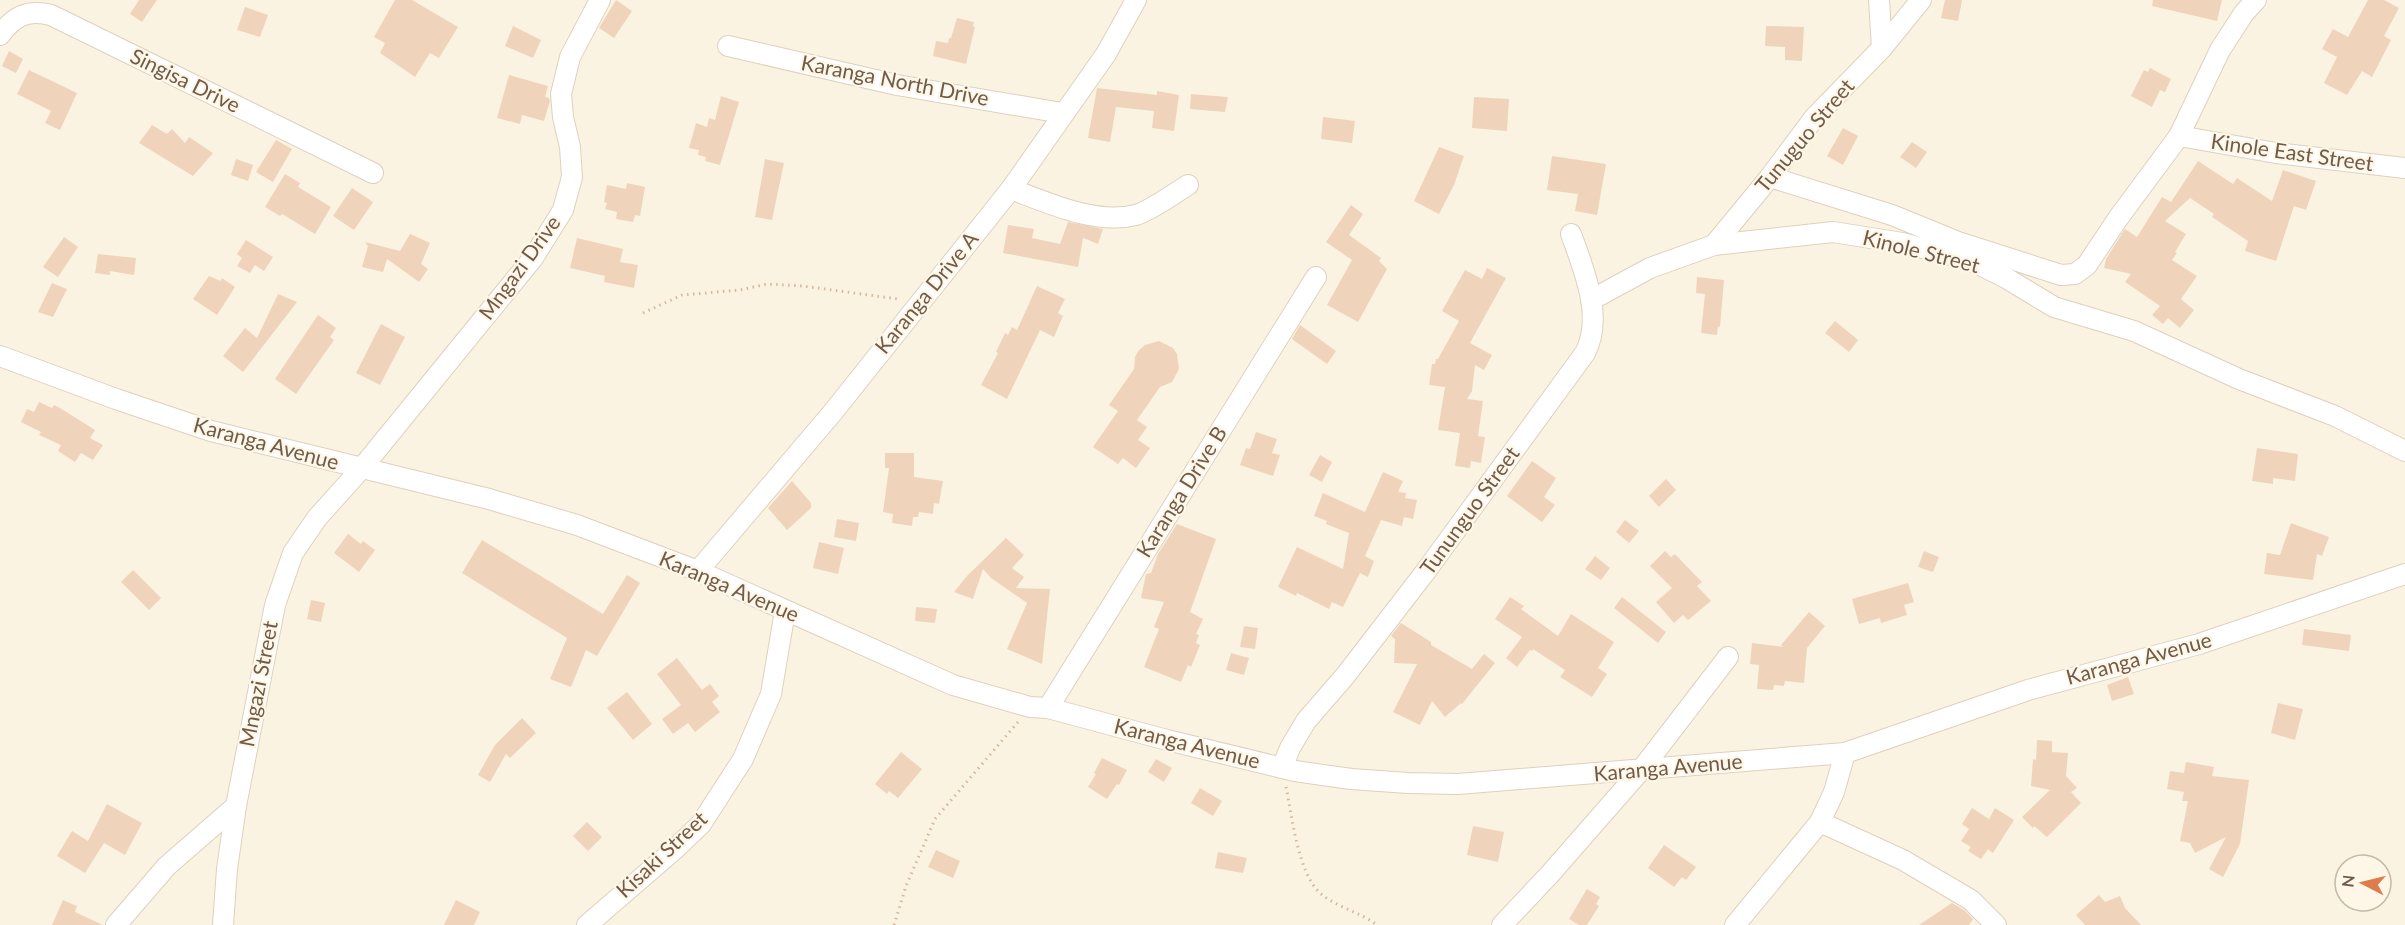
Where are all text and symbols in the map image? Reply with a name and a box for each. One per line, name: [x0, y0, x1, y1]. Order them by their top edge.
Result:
street label: Singisa Drive: [127, 42, 245, 117]
street label: Karanga North Drive: [799, 49, 991, 110]
street label: Tunuguo Street: [1749, 73, 1859, 197]
street label: Kinole East Street: [2209, 128, 2375, 175]
street label: Mngazi Drive: [473, 210, 565, 324]
street label: Kinole Street: [1860, 224, 1983, 277]
street label: Karanga Drive A: [869, 225, 983, 358]
street label: Karanga Avenue: [191, 411, 342, 474]
street label: Karanga Drive B: [1130, 421, 1231, 561]
street label: Tununguo Street: [1414, 441, 1524, 579]
street label: Karanga Avenue: [656, 545, 803, 626]
street label: Mngazi Street: [233, 618, 282, 749]
street label: Karanga Avenue: [2063, 626, 2214, 689]
street label: Karanga Avenue: [1112, 712, 1263, 773]
street label: Karanga Avenue: [1592, 748, 1743, 785]
street label: Kisaki Street: [610, 805, 712, 902]
north arrow: [2333, 853, 2393, 913]
text: N: [2337, 874, 2358, 888]

